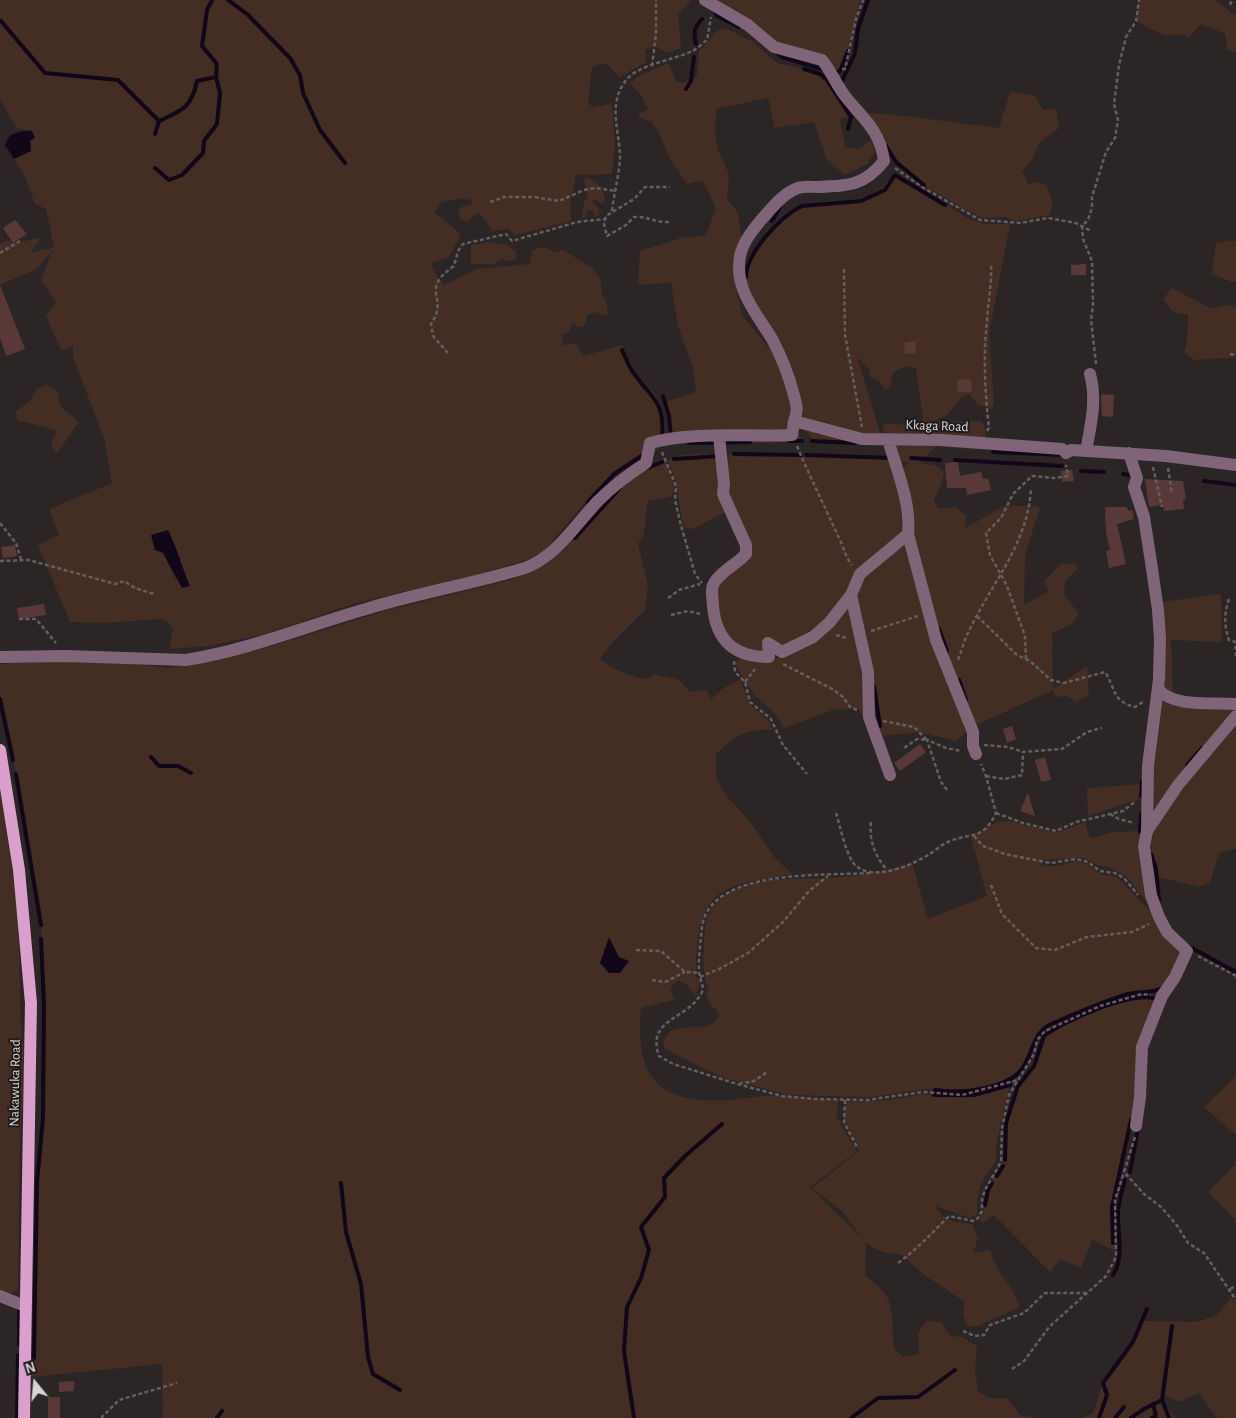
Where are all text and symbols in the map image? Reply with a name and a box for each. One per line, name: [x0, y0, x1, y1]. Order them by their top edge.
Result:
street label: Kkaga Road: [905, 416, 969, 436]
street label: Nakawuka Road: [6, 1039, 24, 1127]
north arrow: [10, 1358, 60, 1408]
text: N: [24, 1361, 37, 1377]

